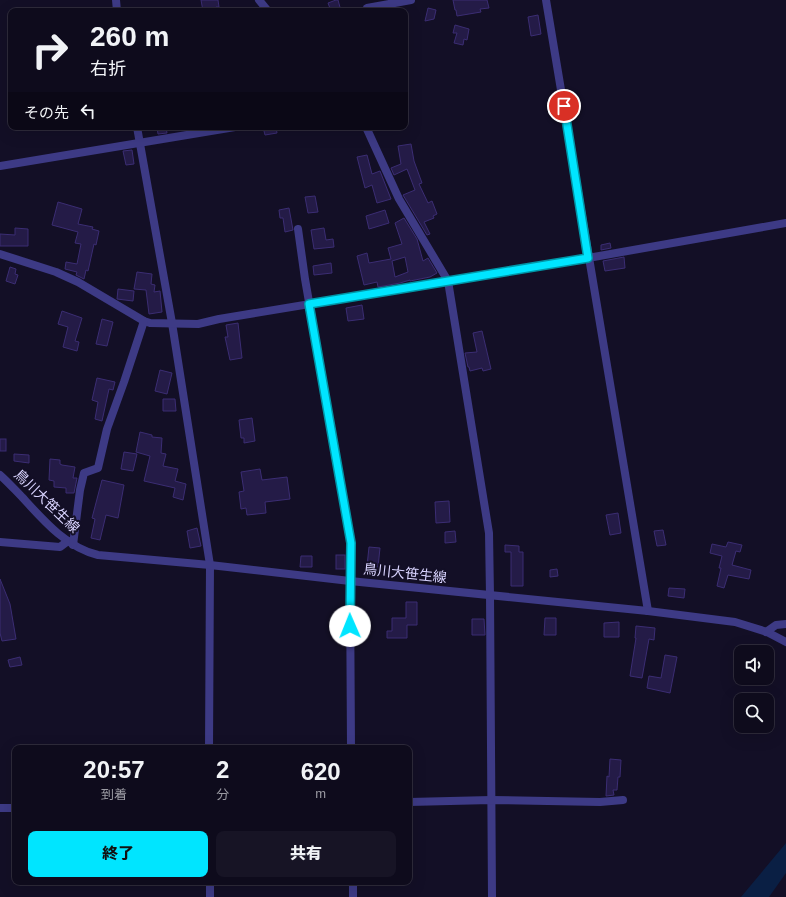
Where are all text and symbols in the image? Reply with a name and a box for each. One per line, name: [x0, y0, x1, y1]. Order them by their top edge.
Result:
text: 260 m: [90, 21, 169, 52]
icon: right: [24, 24, 76, 76]
text: 右折: [90, 59, 126, 79]
pin: [547, 89, 581, 123]
icon: arrive: [553, 95, 575, 117]
icon: left: [77, 100, 99, 122]
text: その先: [24, 104, 69, 121]
street label: 鳥川大笹生線: [11, 466, 83, 536]
street label: 鳥川大笹生線: [362, 561, 448, 585]
position arrow: [329, 605, 371, 647]
map controls: [734, 645, 774, 733]
button: sound: [734, 645, 774, 685]
button: search: [734, 693, 774, 733]
text: 20:57: [83, 756, 145, 783]
text: 2: [216, 756, 229, 783]
text: 620: [301, 758, 341, 785]
text: m: [315, 786, 326, 801]
text: 到着: [101, 787, 127, 802]
text: 分: [216, 787, 229, 802]
button: 終了: [28, 831, 208, 877]
button: 共有: [216, 831, 396, 877]

